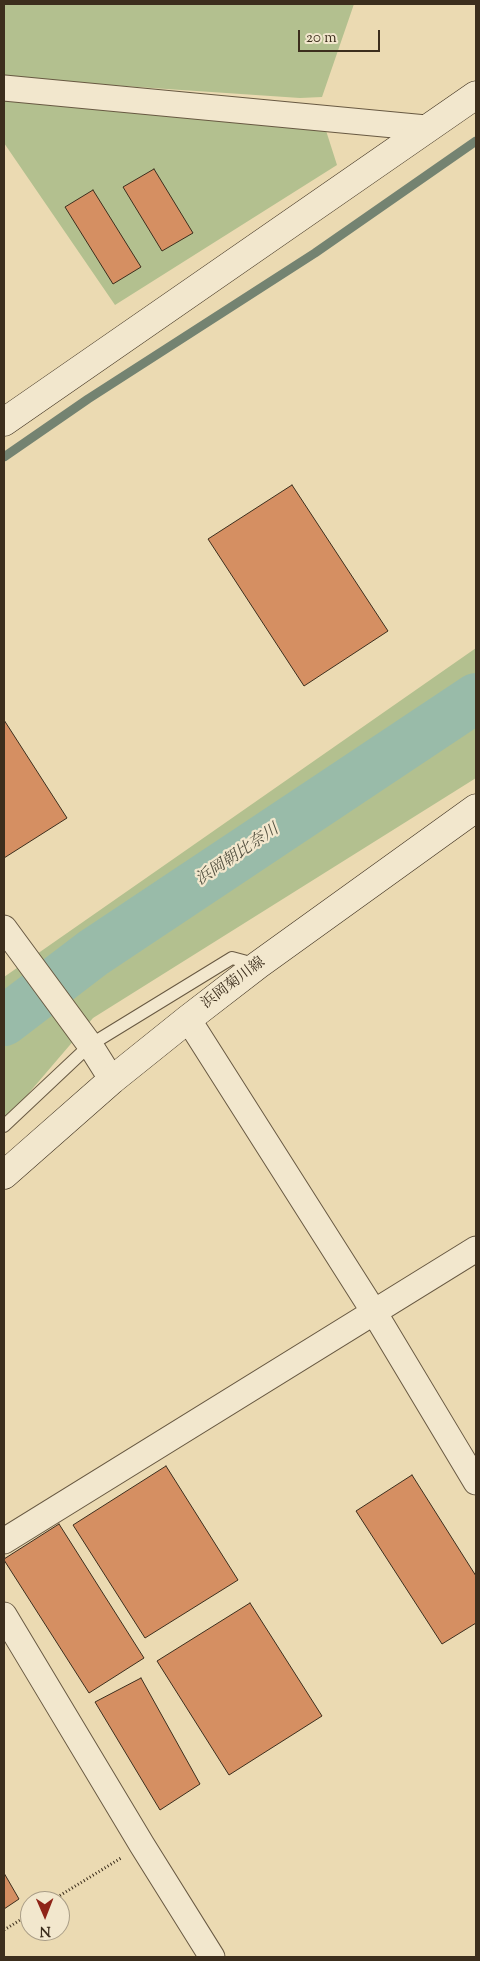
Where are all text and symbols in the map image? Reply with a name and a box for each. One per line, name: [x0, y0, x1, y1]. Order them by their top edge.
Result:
scale bar: [300, 20, 382, 52]
text: 20 m: [306, 28, 337, 49]
water label: 浜岡朝比奈川: [193, 821, 283, 891]
street label: 浜岡菊川線: [199, 954, 269, 1014]
north arrow: [20, 1891, 70, 1941]
text: N: [39, 1920, 51, 1940]

